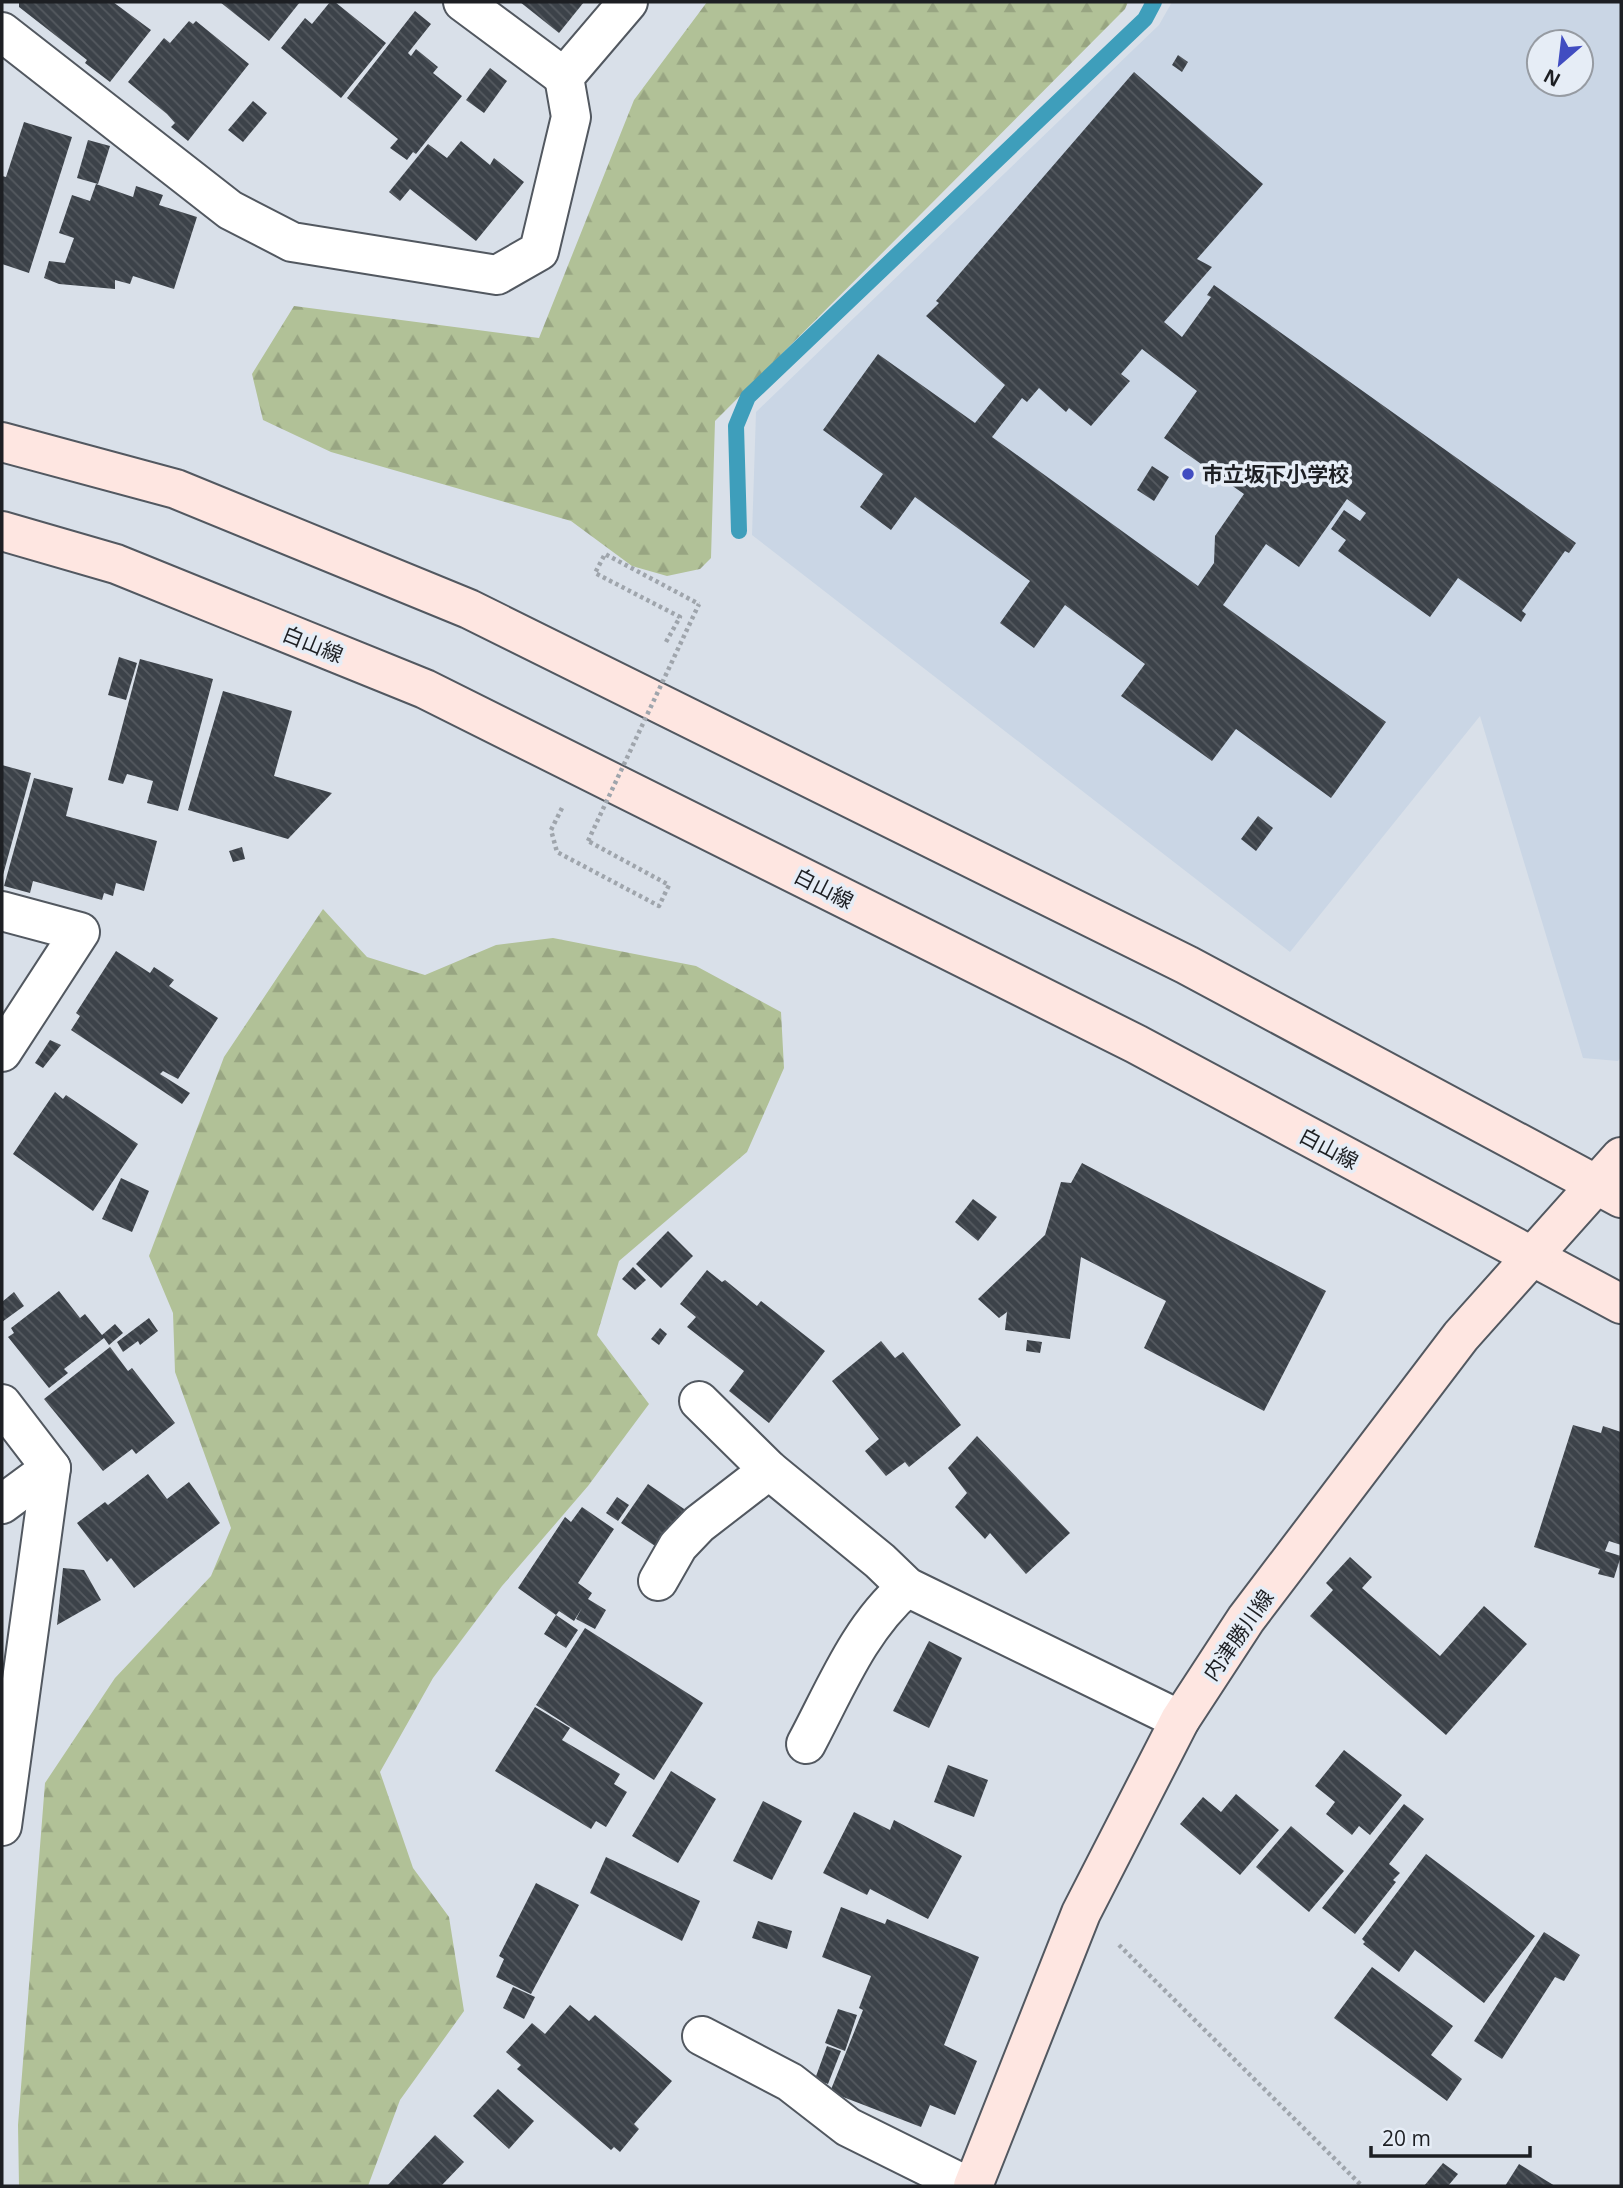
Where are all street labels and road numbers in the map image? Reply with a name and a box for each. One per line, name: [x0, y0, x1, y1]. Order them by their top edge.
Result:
street label: 白山線: [279, 619, 347, 669]
street label: 白山線: [790, 861, 858, 915]
street label: 白山線: [1295, 1121, 1363, 1175]
street label: 内津勝川線: [1196, 1584, 1280, 1686]

